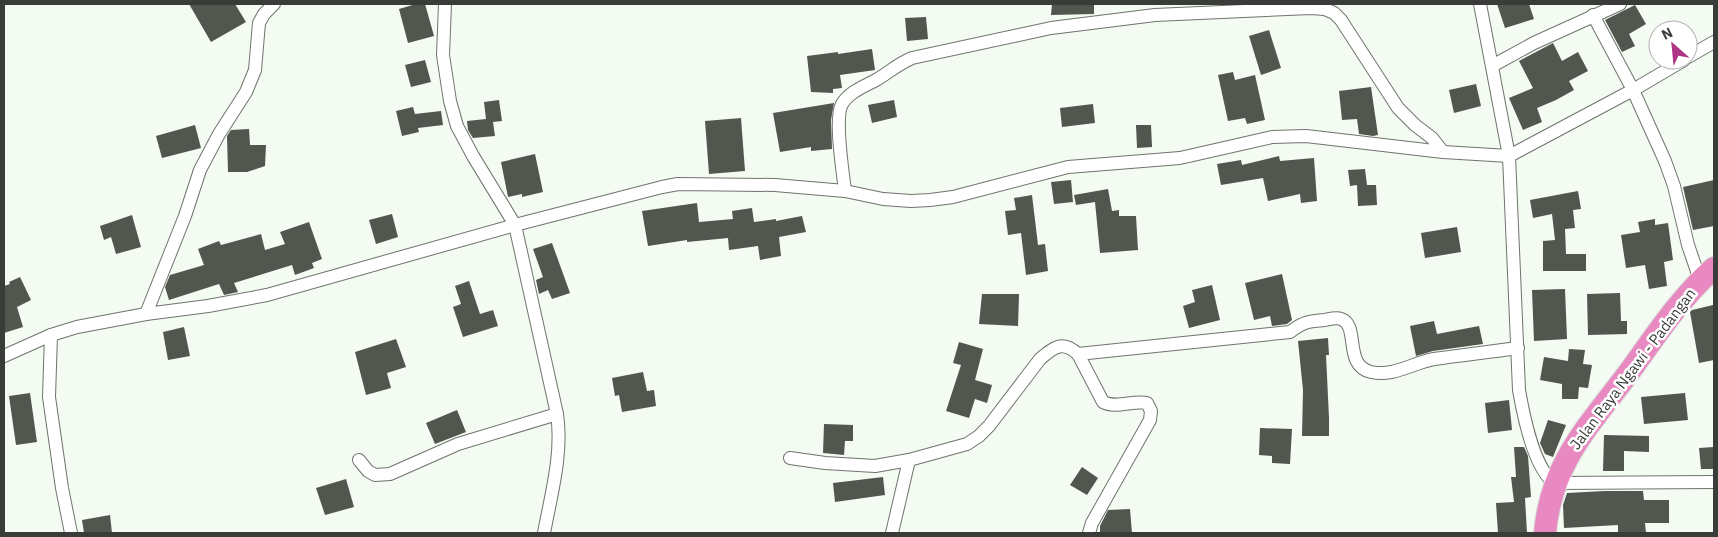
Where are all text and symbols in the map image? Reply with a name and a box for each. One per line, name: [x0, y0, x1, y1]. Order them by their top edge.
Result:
north arrow: [1648, 20, 1698, 70]
text: N: [1658, 23, 1676, 44]
street label: Jalan Raya Ngawi - Padangan: [1566, 284, 1700, 453]

